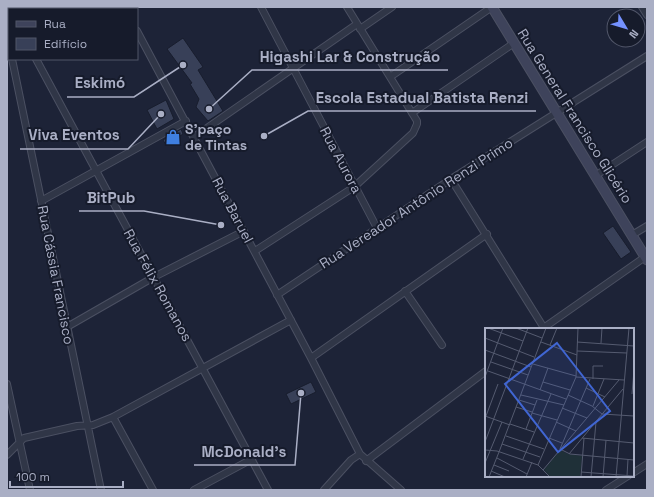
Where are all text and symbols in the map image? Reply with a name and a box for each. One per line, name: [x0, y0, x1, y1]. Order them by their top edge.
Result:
legend: [8, 8, 138, 60]
north arrow: [606, 8, 646, 48]
text: Rua: [44, 16, 66, 32]
street label: Rua General Francisco Glicério: [514, 25, 636, 207]
text: N: [626, 27, 642, 41]
text: Edifício: [44, 36, 87, 52]
callout: Higashi Lar & Construção: [252, 43, 448, 70]
text: Higashi Lar & Construção: [260, 47, 440, 66]
callout: Eskimó: [67, 70, 134, 97]
text: Eskimó: [75, 73, 125, 92]
callout: Escola Estadual Batista Renzi: [308, 84, 536, 111]
text: Escola Estadual Batista Renzi: [316, 88, 528, 107]
place label: S'paço de Tintas: [185, 120, 247, 154]
callout: Viva Eventos: [20, 122, 128, 149]
street label: Rua Aurora: [316, 124, 366, 196]
text: Viva Eventos: [28, 125, 120, 144]
shop icon: S'paço de Tintas: [164, 128, 182, 146]
street label: Rua Vereador Antônio Renzi Primo: [316, 134, 516, 272]
street label: Rua Baruel: [208, 174, 258, 246]
callout: BitPub: [79, 184, 144, 211]
text: BitPub: [87, 188, 135, 207]
street label: Rua Cássia Francisco: [34, 204, 78, 346]
street label: Rua Félix Romanos: [120, 226, 196, 344]
inset map: [485, 328, 634, 477]
callout: McDonald's: [194, 438, 295, 465]
text: McDonald's: [202, 442, 287, 461]
scale bar: [10, 463, 123, 489]
text: 100 m: [16, 469, 50, 485]

